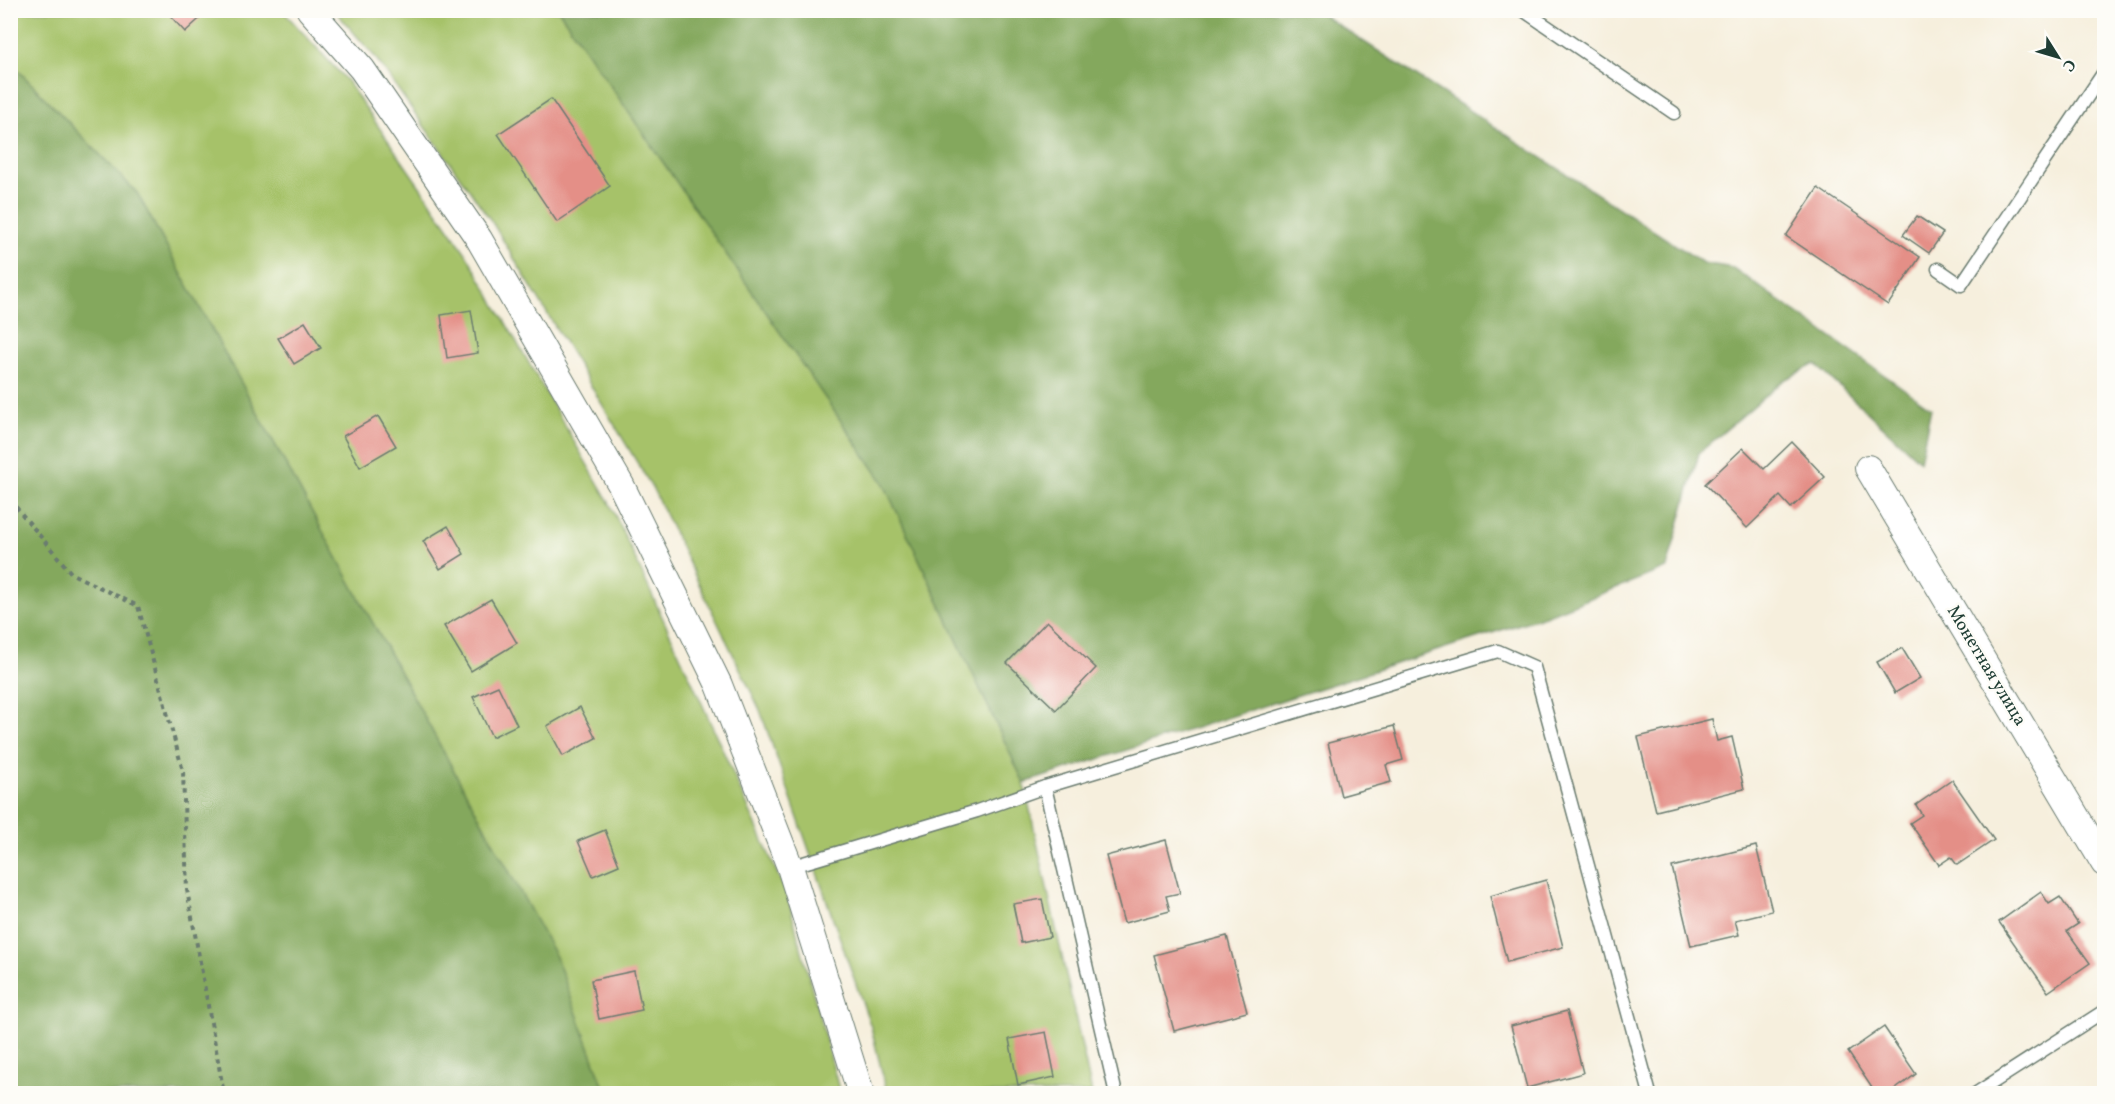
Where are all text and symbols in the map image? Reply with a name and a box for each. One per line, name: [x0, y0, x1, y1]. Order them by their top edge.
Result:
north arrow: [2028, 27, 2088, 87]
text: С: [2056, 54, 2080, 76]
street label: Монетная улица: [1940, 601, 2032, 731]

